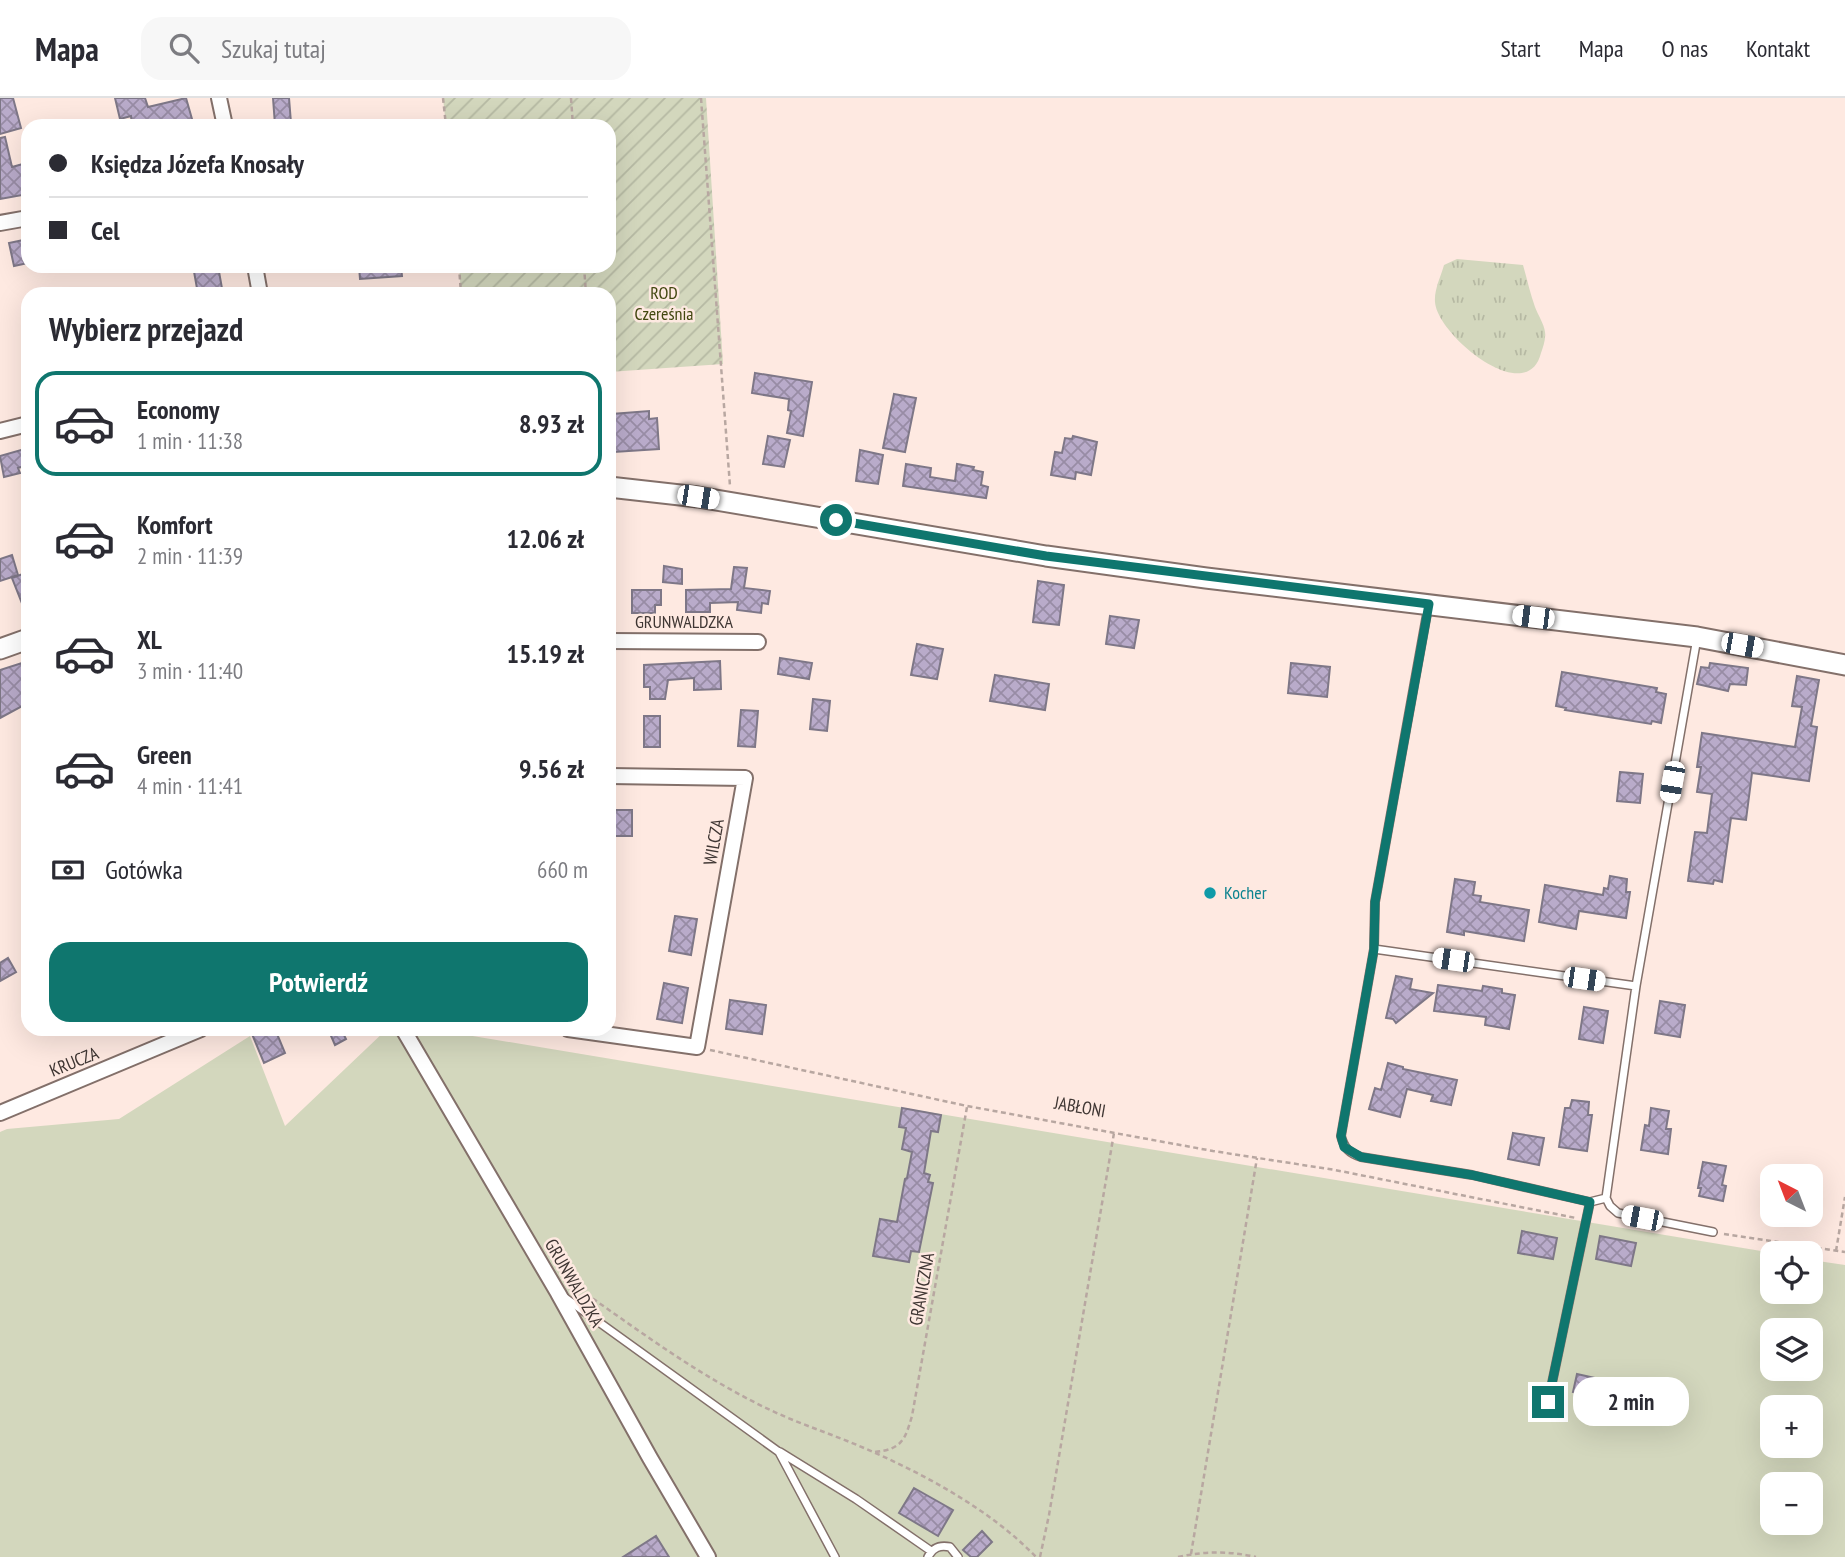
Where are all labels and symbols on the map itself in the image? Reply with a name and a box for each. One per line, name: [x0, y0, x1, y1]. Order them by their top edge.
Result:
park label: ROD Czereśnia: [634, 281, 694, 325]
car: [676, 483, 721, 511]
route start: [820, 504, 852, 536]
car: [1511, 604, 1556, 630]
street label: GRUNWALDZKA: [635, 610, 734, 633]
car: [1720, 631, 1765, 659]
car: [1659, 759, 1686, 805]
street label: WILCZA: [698, 816, 729, 867]
place label: Kocher: [1224, 881, 1267, 904]
marker: Kocher: [1202, 885, 1218, 901]
car: [1431, 947, 1476, 973]
car: [1562, 966, 1607, 992]
street label: KRUCZA: [46, 1041, 102, 1082]
street label: JABŁONI: [1052, 1091, 1107, 1122]
north arrow: [1760, 1164, 1824, 1227]
car: [1620, 1204, 1665, 1232]
street label: GRUNWALDZKA: [540, 1234, 609, 1331]
street label: GRANICZNA: [904, 1250, 939, 1327]
callout: 2 min: [1572, 1378, 1688, 1426]
route end: [1532, 1386, 1564, 1418]

